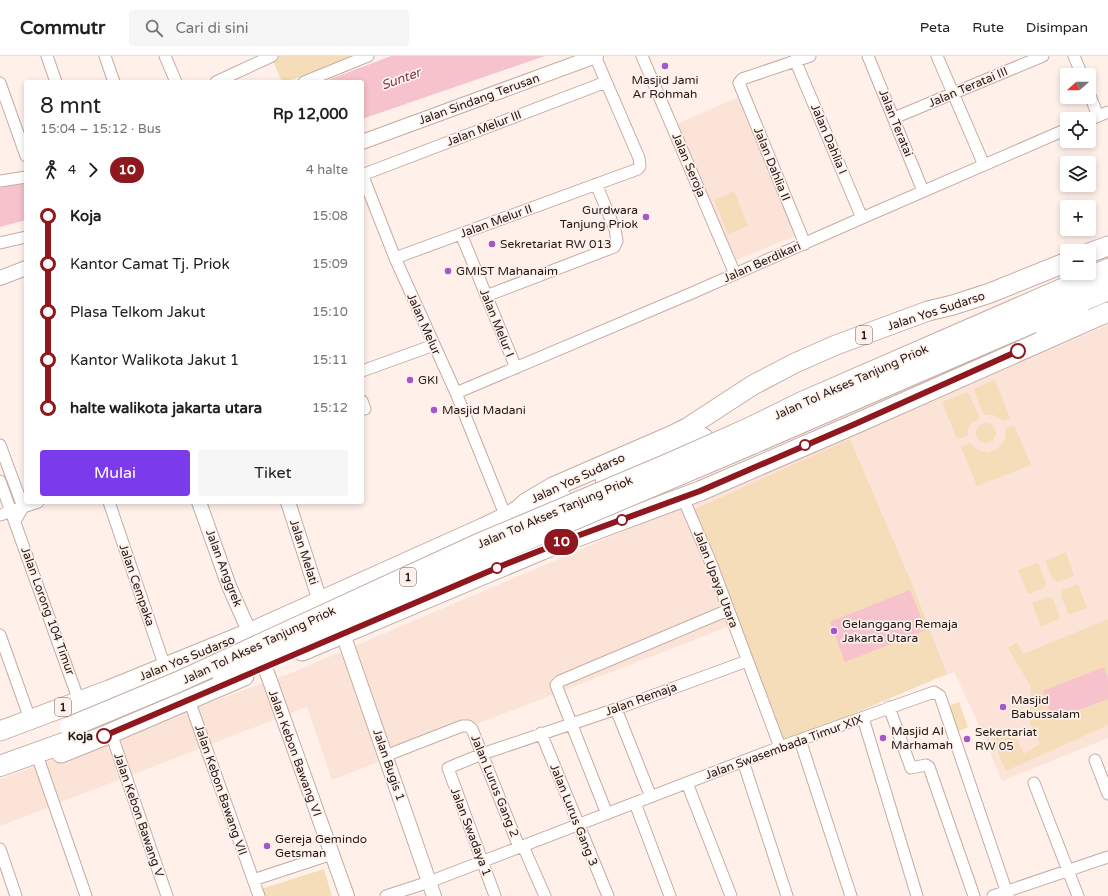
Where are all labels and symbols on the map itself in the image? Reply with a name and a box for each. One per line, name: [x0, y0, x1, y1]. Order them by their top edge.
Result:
marker: Masjid Jami Ar Rohmah: [660, 61, 670, 71]
water label: Sunter: [379, 64, 425, 93]
street label: Jalan Teratai III: [926, 64, 1010, 110]
north arrow: [1060, 68, 1096, 104]
street label: Jalan Sindang Terusan: [417, 71, 541, 127]
place label: Masjid Jami Ar Rohmah: [631, 73, 699, 101]
street label: Jalan Teratai: [876, 87, 916, 159]
street label: Jalan Dahlia I: [808, 102, 850, 176]
street label: Jalan Melur III: [445, 107, 523, 149]
street label: Jalan Dahlia II: [751, 125, 793, 203]
street label: Jalan Seroja: [669, 131, 709, 199]
street label: Jalan Melur II: [458, 201, 534, 241]
place label: Gurdwara Tanjung Priok: [560, 203, 638, 231]
marker: Gurdwara Tanjung Priok: [641, 212, 651, 222]
place label: Sekretariat RW 013: [500, 237, 612, 251]
marker: Sekretariat RW 013: [487, 239, 497, 249]
street label: Jalan Berdikari: [721, 239, 803, 285]
place label: GMIST Mahanaim: [456, 264, 558, 278]
marker: GMIST Mahanaim: [443, 266, 453, 276]
street label: Jalan Melur I: [477, 287, 517, 359]
street label: Jalan Yos Sudarso: [885, 289, 987, 333]
street label: Jalan Melur: [404, 291, 444, 357]
road number: 1: [856, 326, 872, 344]
street label: Jalan Tol Akses Tanjung Priok: [772, 341, 931, 422]
unlabelled marker: [1010, 343, 1026, 359]
place label: GKI: [418, 373, 439, 387]
marker: GKI: [405, 375, 415, 385]
place label: Masjid Madani: [442, 403, 526, 417]
marker: Masjid Madani: [429, 405, 439, 415]
unlabelled marker: [799, 439, 811, 451]
street label: Jalan Yos Sudarso: [529, 450, 627, 506]
street label: Jalan Tol Akses Tanjung Priok: [475, 473, 635, 551]
unlabelled marker: [616, 514, 628, 526]
street label: Jalan Melati: [287, 518, 321, 586]
street label: Jalan Anggrek: [203, 527, 245, 609]
street label: Jalan Upaya Utara: [691, 528, 741, 630]
line badge: 10: [543, 529, 579, 555]
street label: Jalan Cempaka: [116, 542, 158, 628]
street label: Jalan Lorong 104 Timur: [18, 545, 78, 677]
unlabelled marker: [491, 562, 503, 574]
road number: 1: [400, 568, 416, 586]
street label: Jalan Tol Akses Tanjung Priok: [180, 603, 338, 687]
place label: Gelanggang Remaja Jakarta Utara: [842, 617, 958, 645]
marker: Gelanggang Remaja Jakarta Utara: [829, 626, 839, 636]
street label: Jalan Yos Sudarso: [137, 632, 237, 684]
street label: Jalan Remaja: [603, 680, 679, 718]
street label: Jalan Kebon Bawang VI: [266, 688, 324, 818]
place label: Masjid Babussalam: [1011, 693, 1080, 721]
road number: 1: [55, 698, 71, 716]
marker: Masjid Babussalam: [998, 702, 1008, 712]
street label: Jalan Swasembada Timur XIX: [703, 712, 865, 782]
street label: Jalan Kebon Bawang VII: [192, 723, 250, 857]
place label: Masjid Al Marhamah: [891, 724, 953, 752]
place label: Sekertariat RW 05: [975, 725, 1038, 753]
street label: Jalan Bugis 1: [370, 727, 408, 803]
marker: Koja: [96, 728, 112, 744]
place label: Koja: [68, 729, 93, 744]
street label: Jalan Lurus Gang 2: [468, 733, 522, 839]
marker: Masjid Al Marhamah: [878, 733, 888, 743]
marker: Sekertariat RW 05: [962, 734, 972, 744]
street label: Jalan Kebon Bawang V: [111, 751, 167, 879]
street label: Jalan Lurus Gang 3: [547, 762, 601, 868]
street label: Jalan Swadaya 1: [448, 786, 494, 878]
place label: Gereja Gemindo Getsman: [275, 832, 367, 860]
marker: Gereja Gemindo Getsman: [262, 841, 272, 851]

